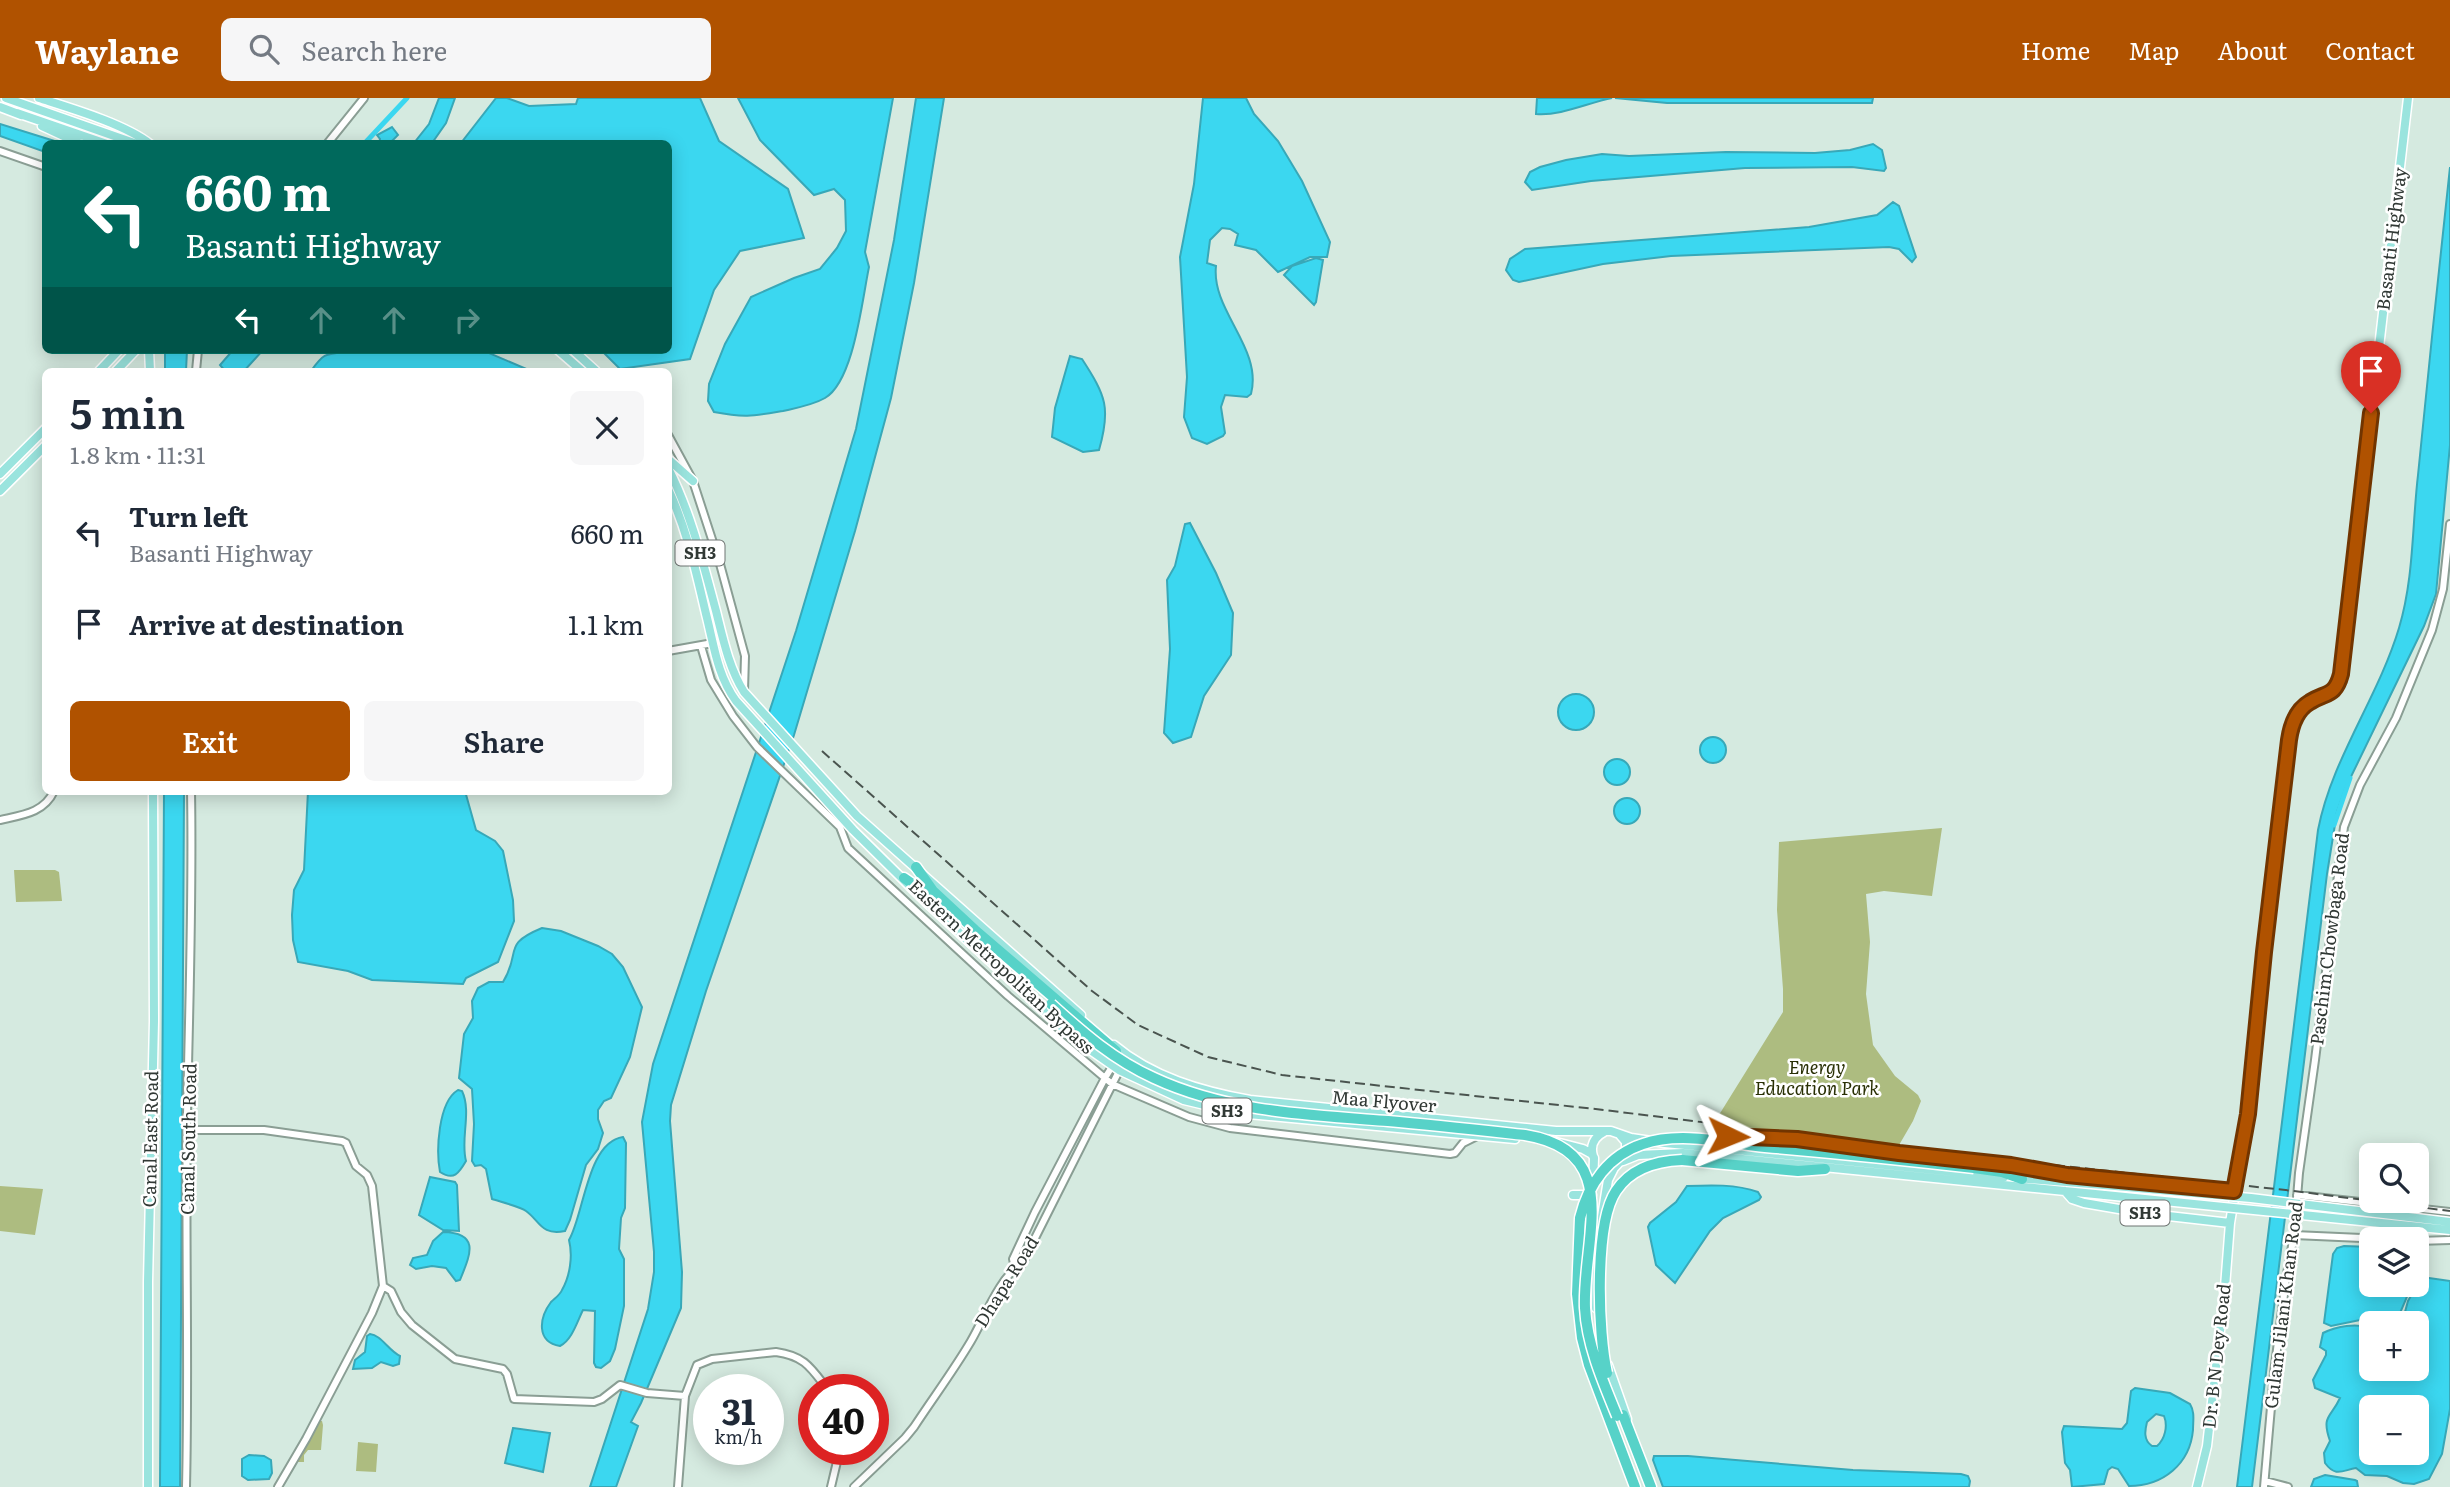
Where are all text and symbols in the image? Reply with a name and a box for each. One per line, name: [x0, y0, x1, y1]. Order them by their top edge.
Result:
search box: [221, 18, 711, 81]
text: Waylane: [35, 25, 179, 74]
icon: search: [245, 30, 283, 68]
text: Search here: [301, 30, 447, 69]
text: Home: [2021, 32, 2090, 67]
text: Map: [2128, 32, 2179, 67]
text: About: [2217, 32, 2287, 67]
text: Contact: [2325, 32, 2415, 67]
text: 660 m: [185, 153, 331, 226]
street label: Basanti Highway: [2368, 165, 2413, 312]
icon: left: [70, 168, 161, 259]
text: Basanti Highway: [185, 220, 441, 268]
icon: left: [229, 301, 267, 339]
icon: ahead: [302, 301, 340, 339]
icon: ahead: [375, 301, 413, 339]
icon: right: [448, 301, 486, 339]
pin: [2341, 341, 2401, 413]
icon: arrive: [2352, 352, 2390, 390]
text: 5 min: [70, 380, 185, 442]
button: close: [570, 391, 644, 465]
text: 1.8 km · 11:31: [70, 437, 205, 471]
text: Turn left: [129, 496, 248, 535]
text: 660 m: [571, 513, 644, 552]
icon: left: [70, 514, 108, 552]
text: Basanti Highway: [129, 535, 313, 569]
road number: SH3: [676, 540, 724, 566]
text: Arrive at destination: [129, 604, 404, 643]
text: 1.1 km: [568, 604, 644, 643]
icon: arrive: [70, 605, 108, 643]
button: Exit: [70, 701, 350, 781]
button: Share: [364, 701, 644, 781]
street label: Paschim Chowbaga Road: [2302, 831, 2355, 1047]
street label: Eastern Metropolitan Bypass: [903, 872, 1101, 1059]
park label: Energy Education Park: [1755, 1053, 1879, 1101]
street label: Canal South Road: [173, 1063, 202, 1215]
street label: Canal East Road: [135, 1070, 164, 1208]
street label: Maa Flyover: [1331, 1082, 1438, 1119]
road number: SH3: [1202, 1099, 1252, 1124]
position arrow: [1691, 1099, 1765, 1173]
map controls: [2359, 1143, 2429, 1465]
button: search: [2359, 1143, 2429, 1213]
road number: SH3: [2120, 1200, 2170, 1226]
street label: Gulam Jilani Khan Road: [2256, 1200, 2309, 1410]
button: layers: [2359, 1227, 2429, 1297]
street label: Dhapa Road: [967, 1230, 1045, 1332]
street label: Dr. B N Dey Road: [2194, 1282, 2237, 1430]
button: +: [2359, 1311, 2429, 1381]
speed limit sign: 40: [798, 1374, 889, 1465]
text: 31: [721, 1384, 756, 1436]
button: −: [2359, 1395, 2429, 1465]
text: km/h: [715, 1423, 762, 1450]

